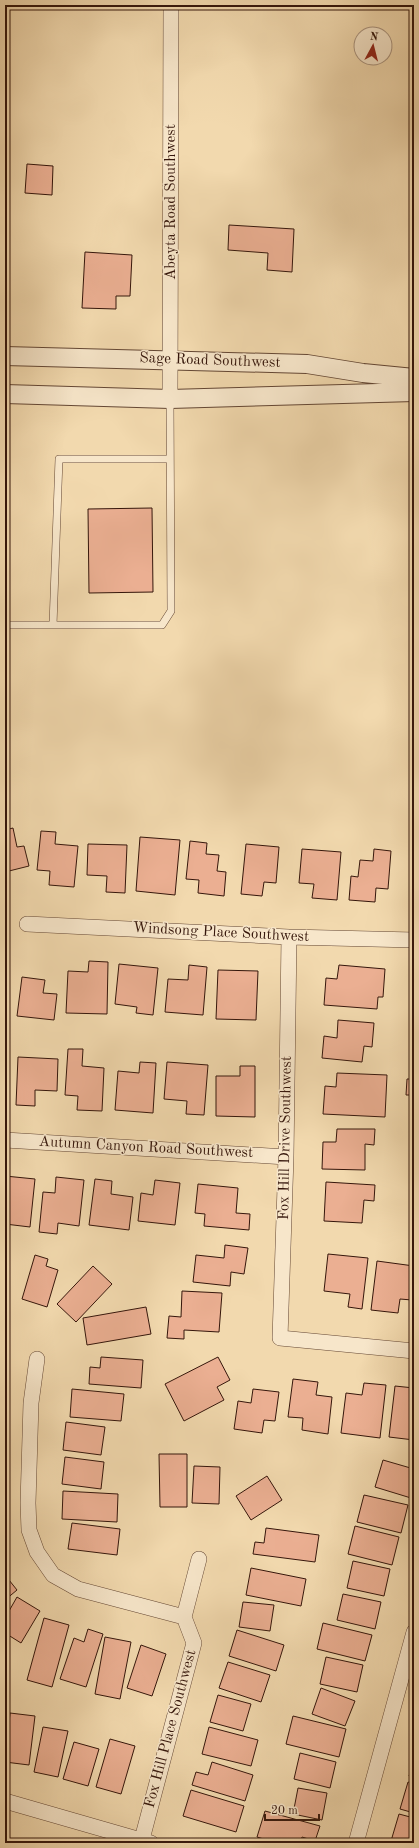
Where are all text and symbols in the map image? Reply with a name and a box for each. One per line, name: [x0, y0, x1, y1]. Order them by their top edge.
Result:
north arrow: [353, 26, 393, 66]
text: N: [369, 32, 379, 44]
street label: Abeyta Road Southwest: [164, 124, 179, 280]
street label: Sage Road Southwest: [139, 351, 281, 371]
street label: Windsong Place Southwest: [132, 921, 310, 945]
street label: Fox Hill Drive Southwest: [277, 1056, 295, 1220]
street label: Autumn Canyon Road Southwest: [38, 1135, 254, 1161]
street label: Fox Hill Place Southwest: [143, 1648, 199, 1810]
scale bar: [265, 1796, 319, 1822]
text: 20 m: [271, 1805, 298, 1817]

